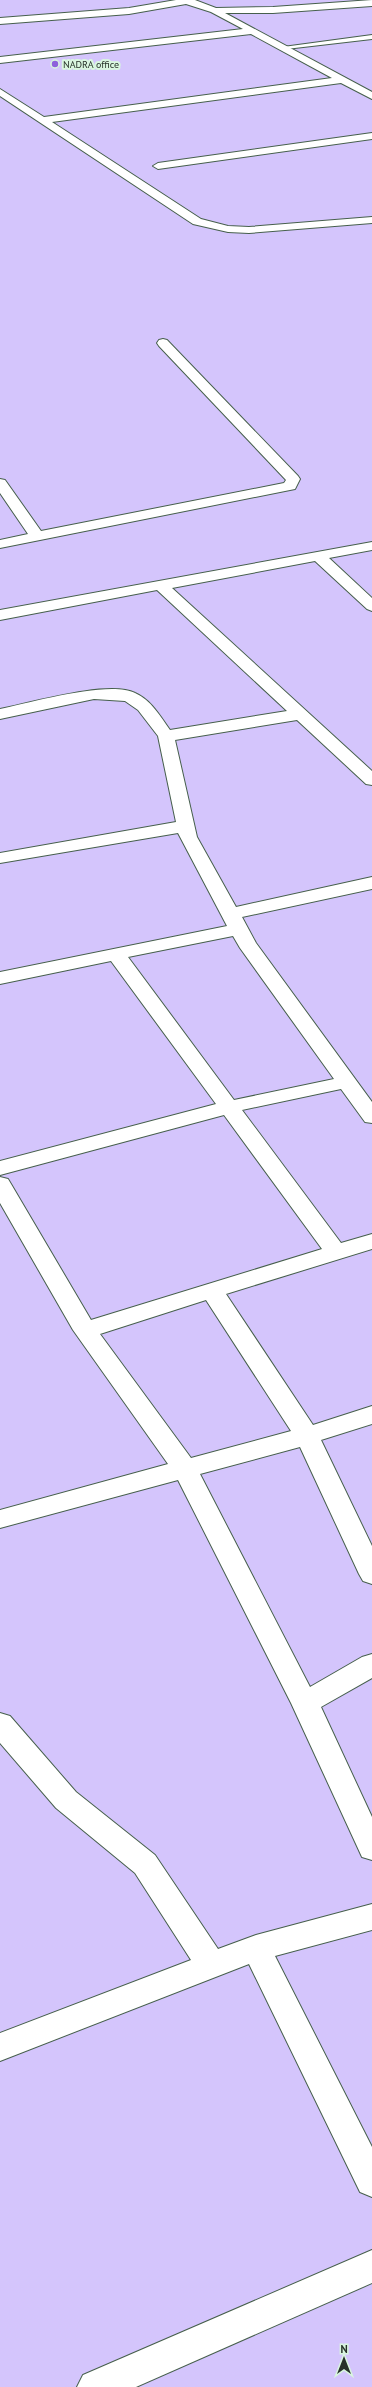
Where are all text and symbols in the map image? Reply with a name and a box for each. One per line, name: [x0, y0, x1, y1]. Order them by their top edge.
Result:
place label: NADRA office: [63, 58, 119, 71]
marker: NADRA office: [50, 59, 60, 69]
north arrow: [324, 2339, 364, 2379]
text: N: [340, 2342, 348, 2356]

